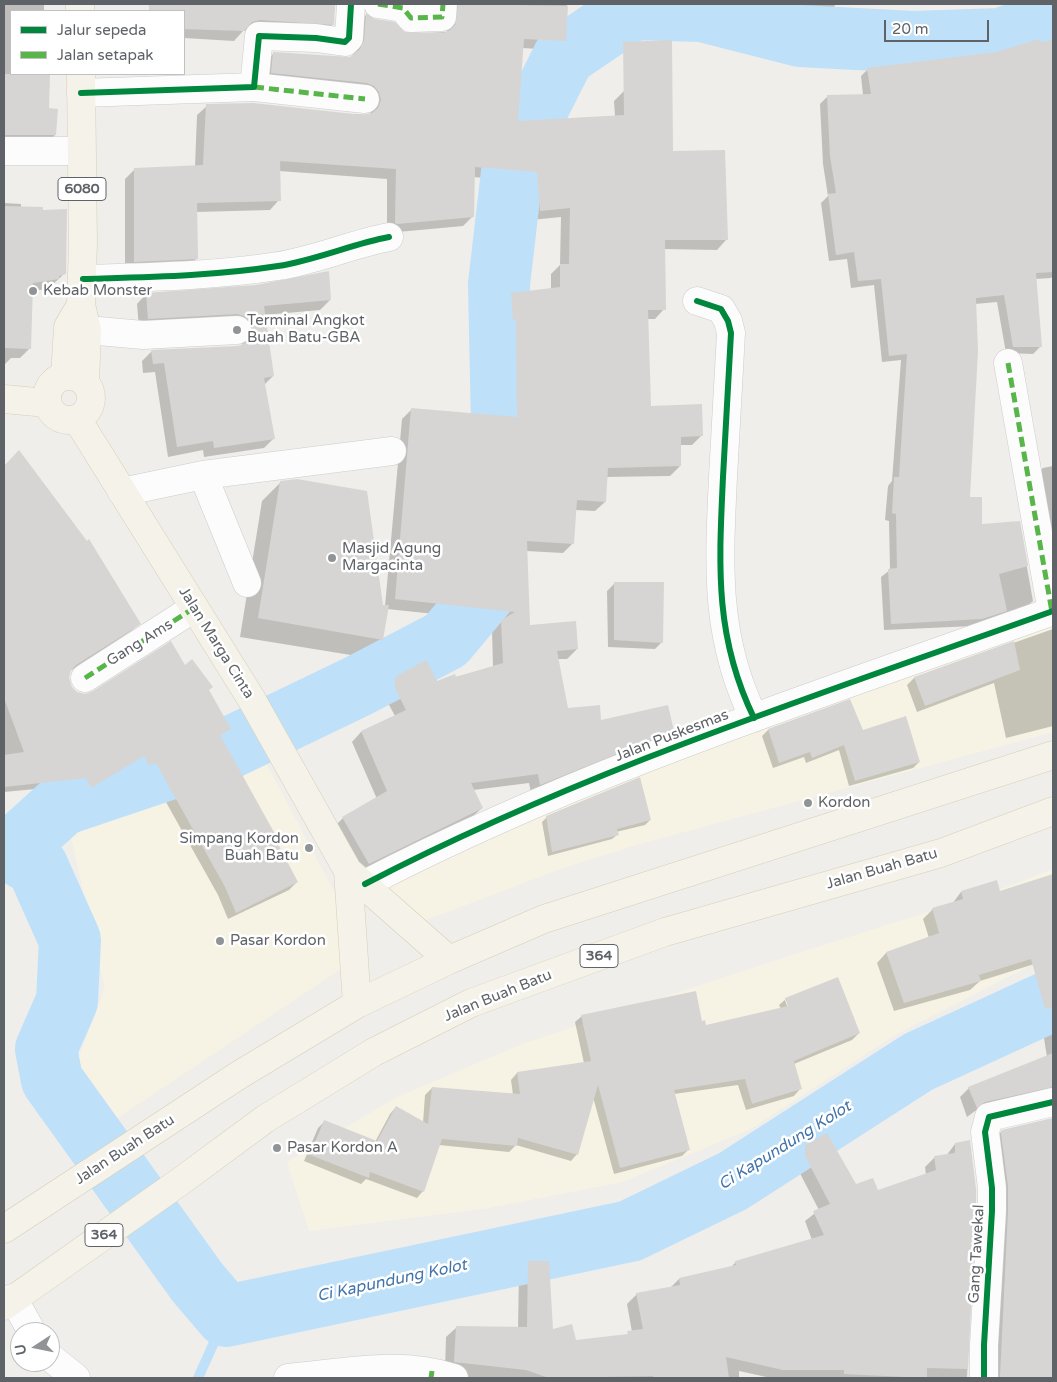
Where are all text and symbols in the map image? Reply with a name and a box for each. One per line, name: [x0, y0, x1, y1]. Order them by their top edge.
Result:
legend: [10, 10, 185, 75]
scale bar: [887, 10, 992, 42]
text: 20 m: [892, 20, 929, 38]
text: Jalur sepeda: [57, 21, 146, 39]
text: Jalan setapak: [57, 46, 154, 64]
road number: 6080: [58, 178, 106, 200]
place label: Kebab Monster: [43, 282, 152, 300]
marker: Kebab Monster: [27, 285, 39, 297]
place label: Terminal Angkot Buah Batu-GBA: [247, 312, 365, 347]
marker: Terminal Angkot Buah Batu-GBA: [231, 324, 243, 336]
place label: Masjid Agung Margacinta: [342, 540, 441, 575]
marker: Masjid Agung Margacinta: [326, 552, 338, 564]
street label: Jalan Marga Cinta: [174, 584, 258, 702]
street label: Gang Ams: [104, 616, 176, 670]
street label: Jalan Puskesmas: [613, 706, 731, 766]
place label: Kordon: [818, 794, 870, 812]
marker: Kordon: [802, 797, 814, 809]
place label: Simpang Kordon Buah Batu: [180, 830, 299, 865]
marker: Simpang Kordon Buah Batu: [303, 842, 315, 854]
street label: Jalan Buah Batu: [824, 844, 940, 894]
place label: Pasar Kordon: [230, 932, 326, 950]
marker: Pasar Kordon: [214, 935, 226, 947]
road number: 364: [580, 944, 618, 968]
street label: Jalan Buah Batu: [441, 966, 555, 1026]
water label: Ci Kapundung Kolot: [715, 1097, 855, 1195]
street label: Jalan Buah Batu: [72, 1111, 178, 1189]
place label: Pasar Kordon A: [287, 1139, 398, 1157]
marker: Pasar Kordon A: [271, 1142, 283, 1154]
street label: Gang Tawekal: [965, 1204, 989, 1304]
road number: 364: [85, 1224, 123, 1246]
water label: Ci Kapundung Kolot: [315, 1256, 469, 1306]
north arrow: [10, 1322, 60, 1372]
text: U: [11, 1343, 30, 1357]

